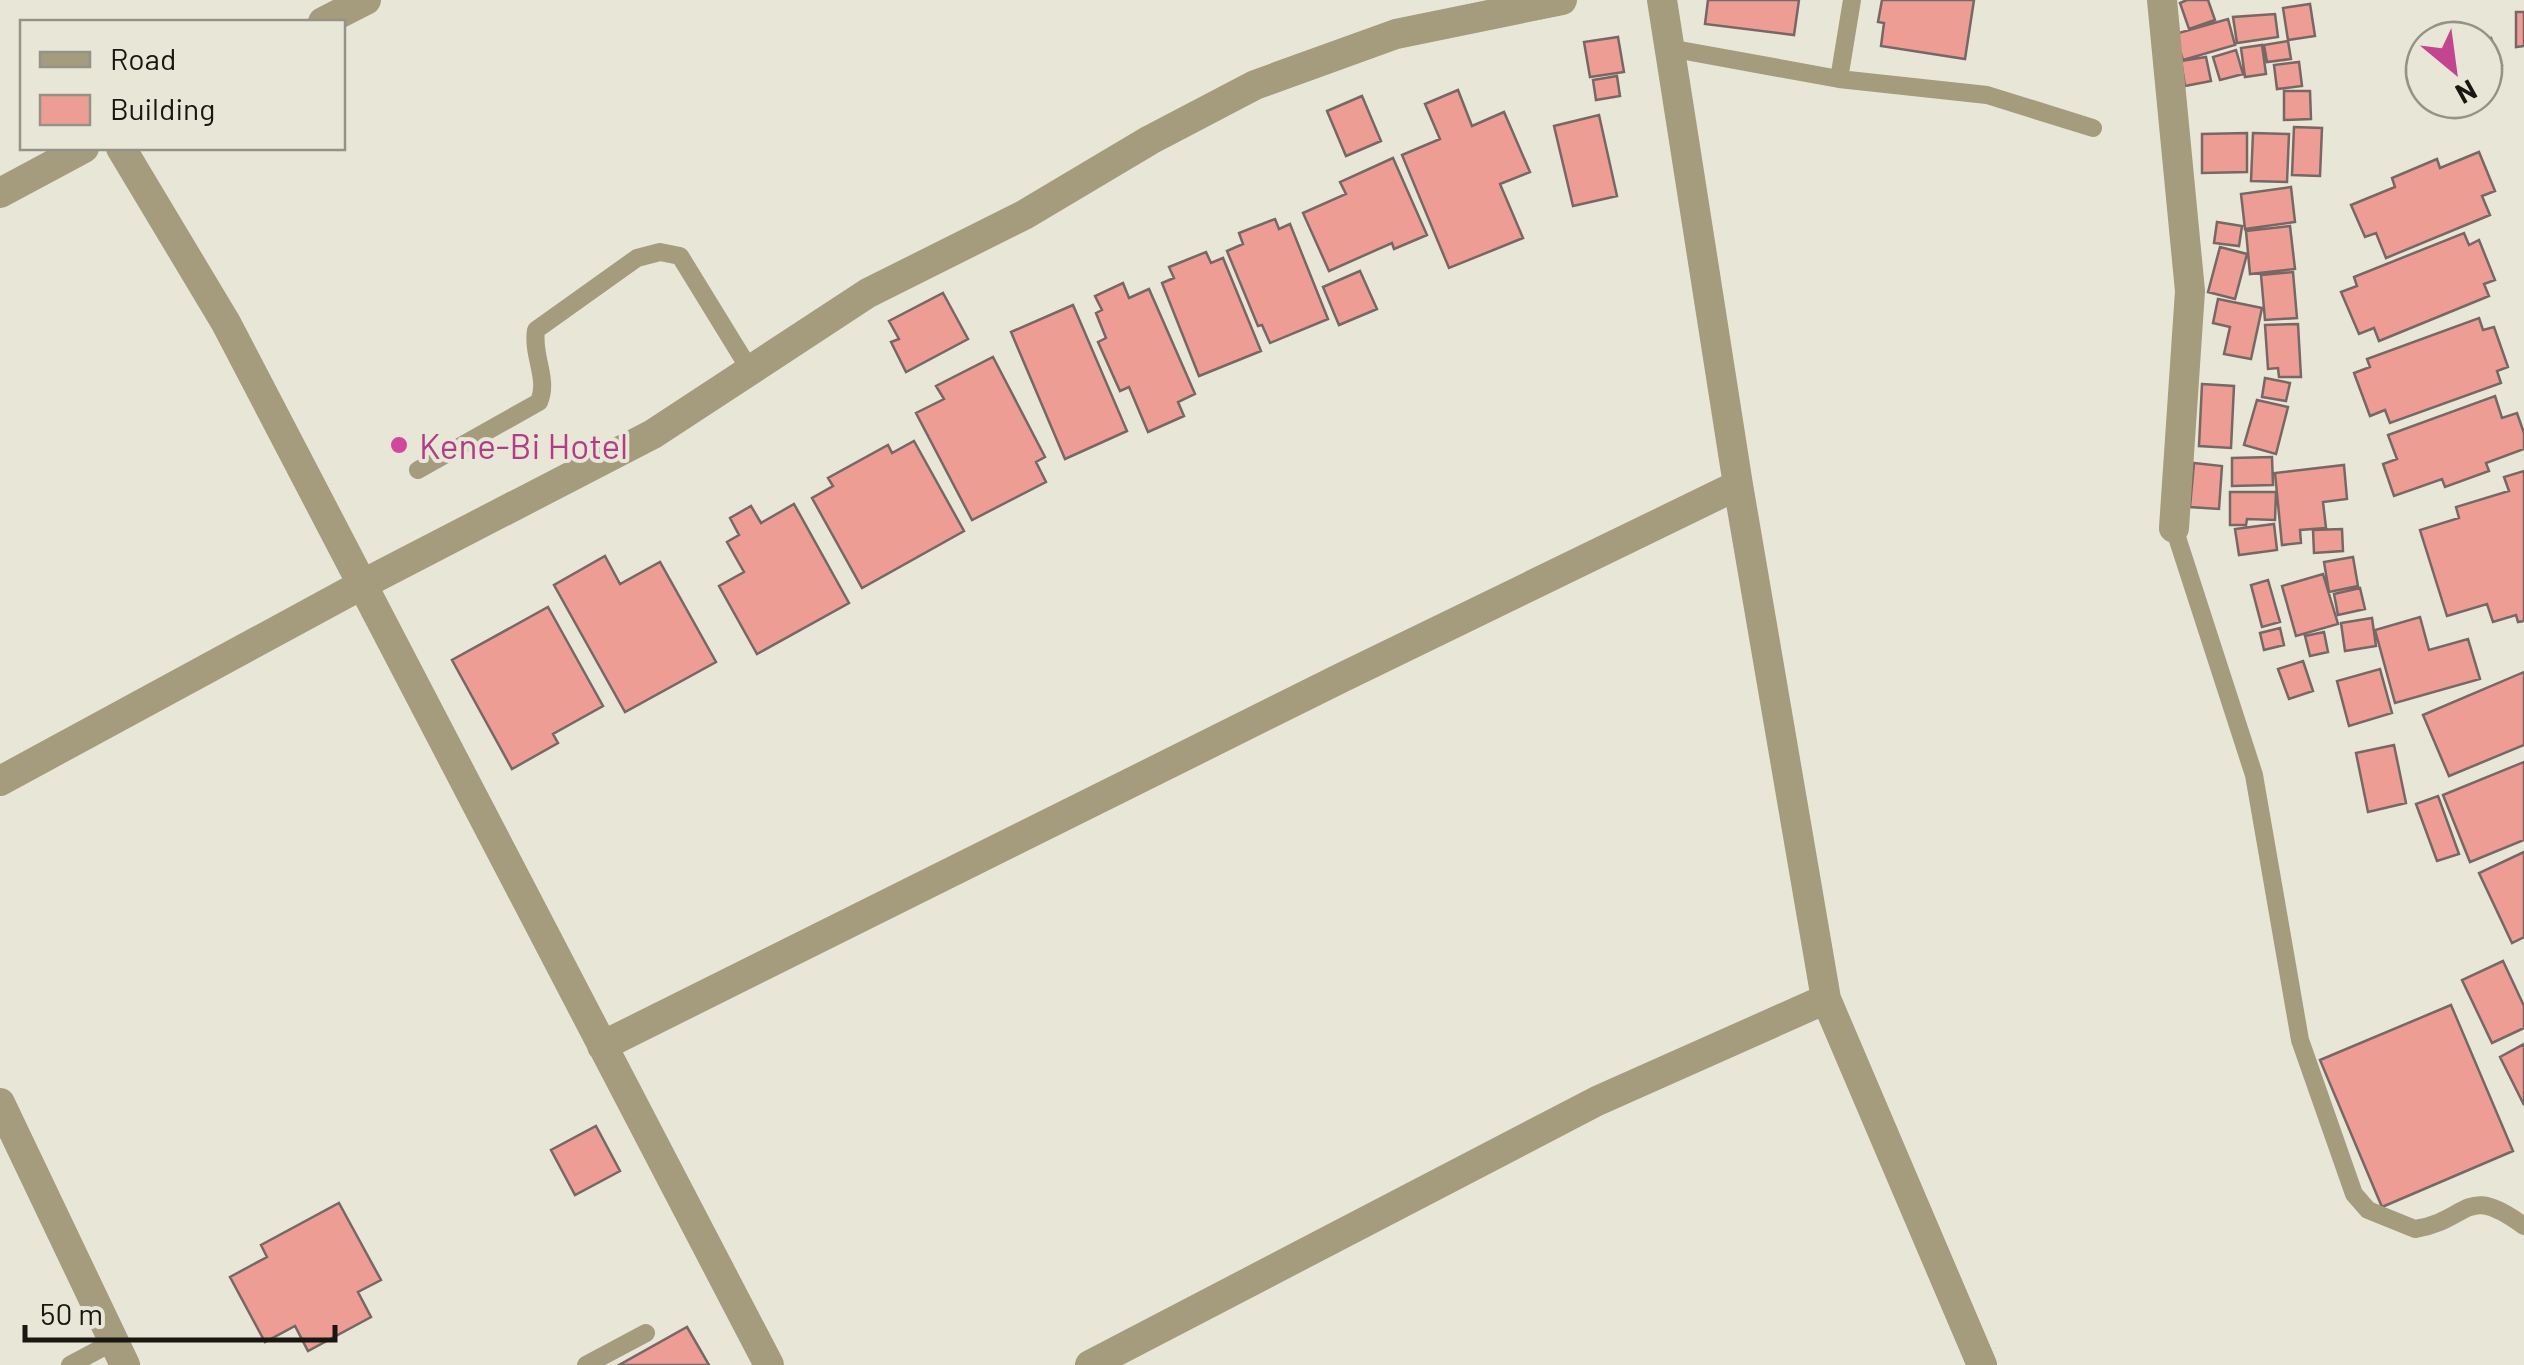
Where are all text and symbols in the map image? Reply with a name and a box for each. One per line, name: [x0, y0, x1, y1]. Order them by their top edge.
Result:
legend: [20, 20, 345, 150]
north arrow: [2404, 20, 2504, 120]
text: Road: [110, 40, 176, 76]
text: N: [2450, 73, 2483, 112]
text: Building: [110, 90, 215, 126]
place label: Kene-Bi Hotel: [419, 424, 628, 466]
marker: Kene-Bi Hotel: [388, 434, 410, 456]
scale bar: [25, 1280, 335, 1342]
text: 50 m: [40, 1295, 103, 1331]

